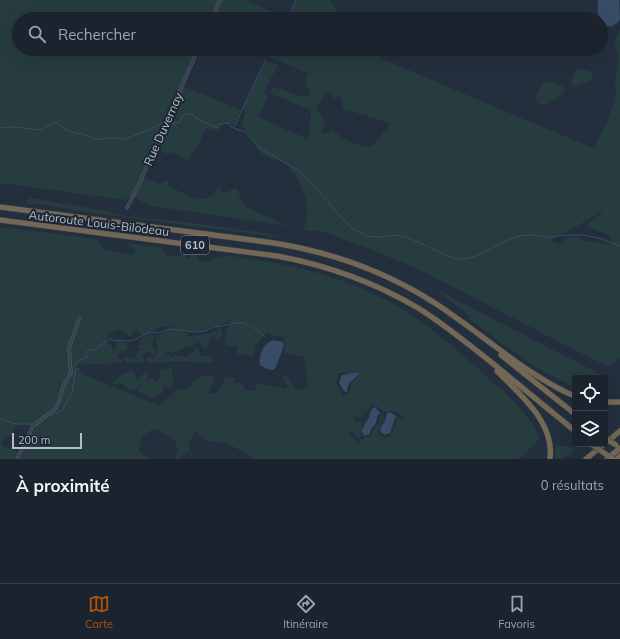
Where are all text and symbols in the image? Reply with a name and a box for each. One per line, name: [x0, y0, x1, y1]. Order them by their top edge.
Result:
search box: [12, 12, 608, 56]
icon: search: [26, 23, 48, 45]
text: Rechercher: [58, 25, 136, 44]
street label: Rue Duvernay: [140, 90, 186, 168]
street label: Autoroute Louis-Bilodeau: [28, 207, 170, 239]
road number: 610: [181, 236, 209, 254]
map controls: [572, 375, 608, 447]
button: locate: [572, 375, 608, 411]
button: layers: [572, 411, 608, 447]
scale bar: [12, 431, 82, 450]
text: 200 m: [18, 433, 50, 447]
text: À proximité: [16, 475, 110, 496]
text: 0 résultats: [541, 477, 604, 493]
tab: Carte: [85, 593, 113, 631]
tab: Itinéraire: [283, 593, 328, 631]
tab: Favoris: [498, 593, 535, 631]

